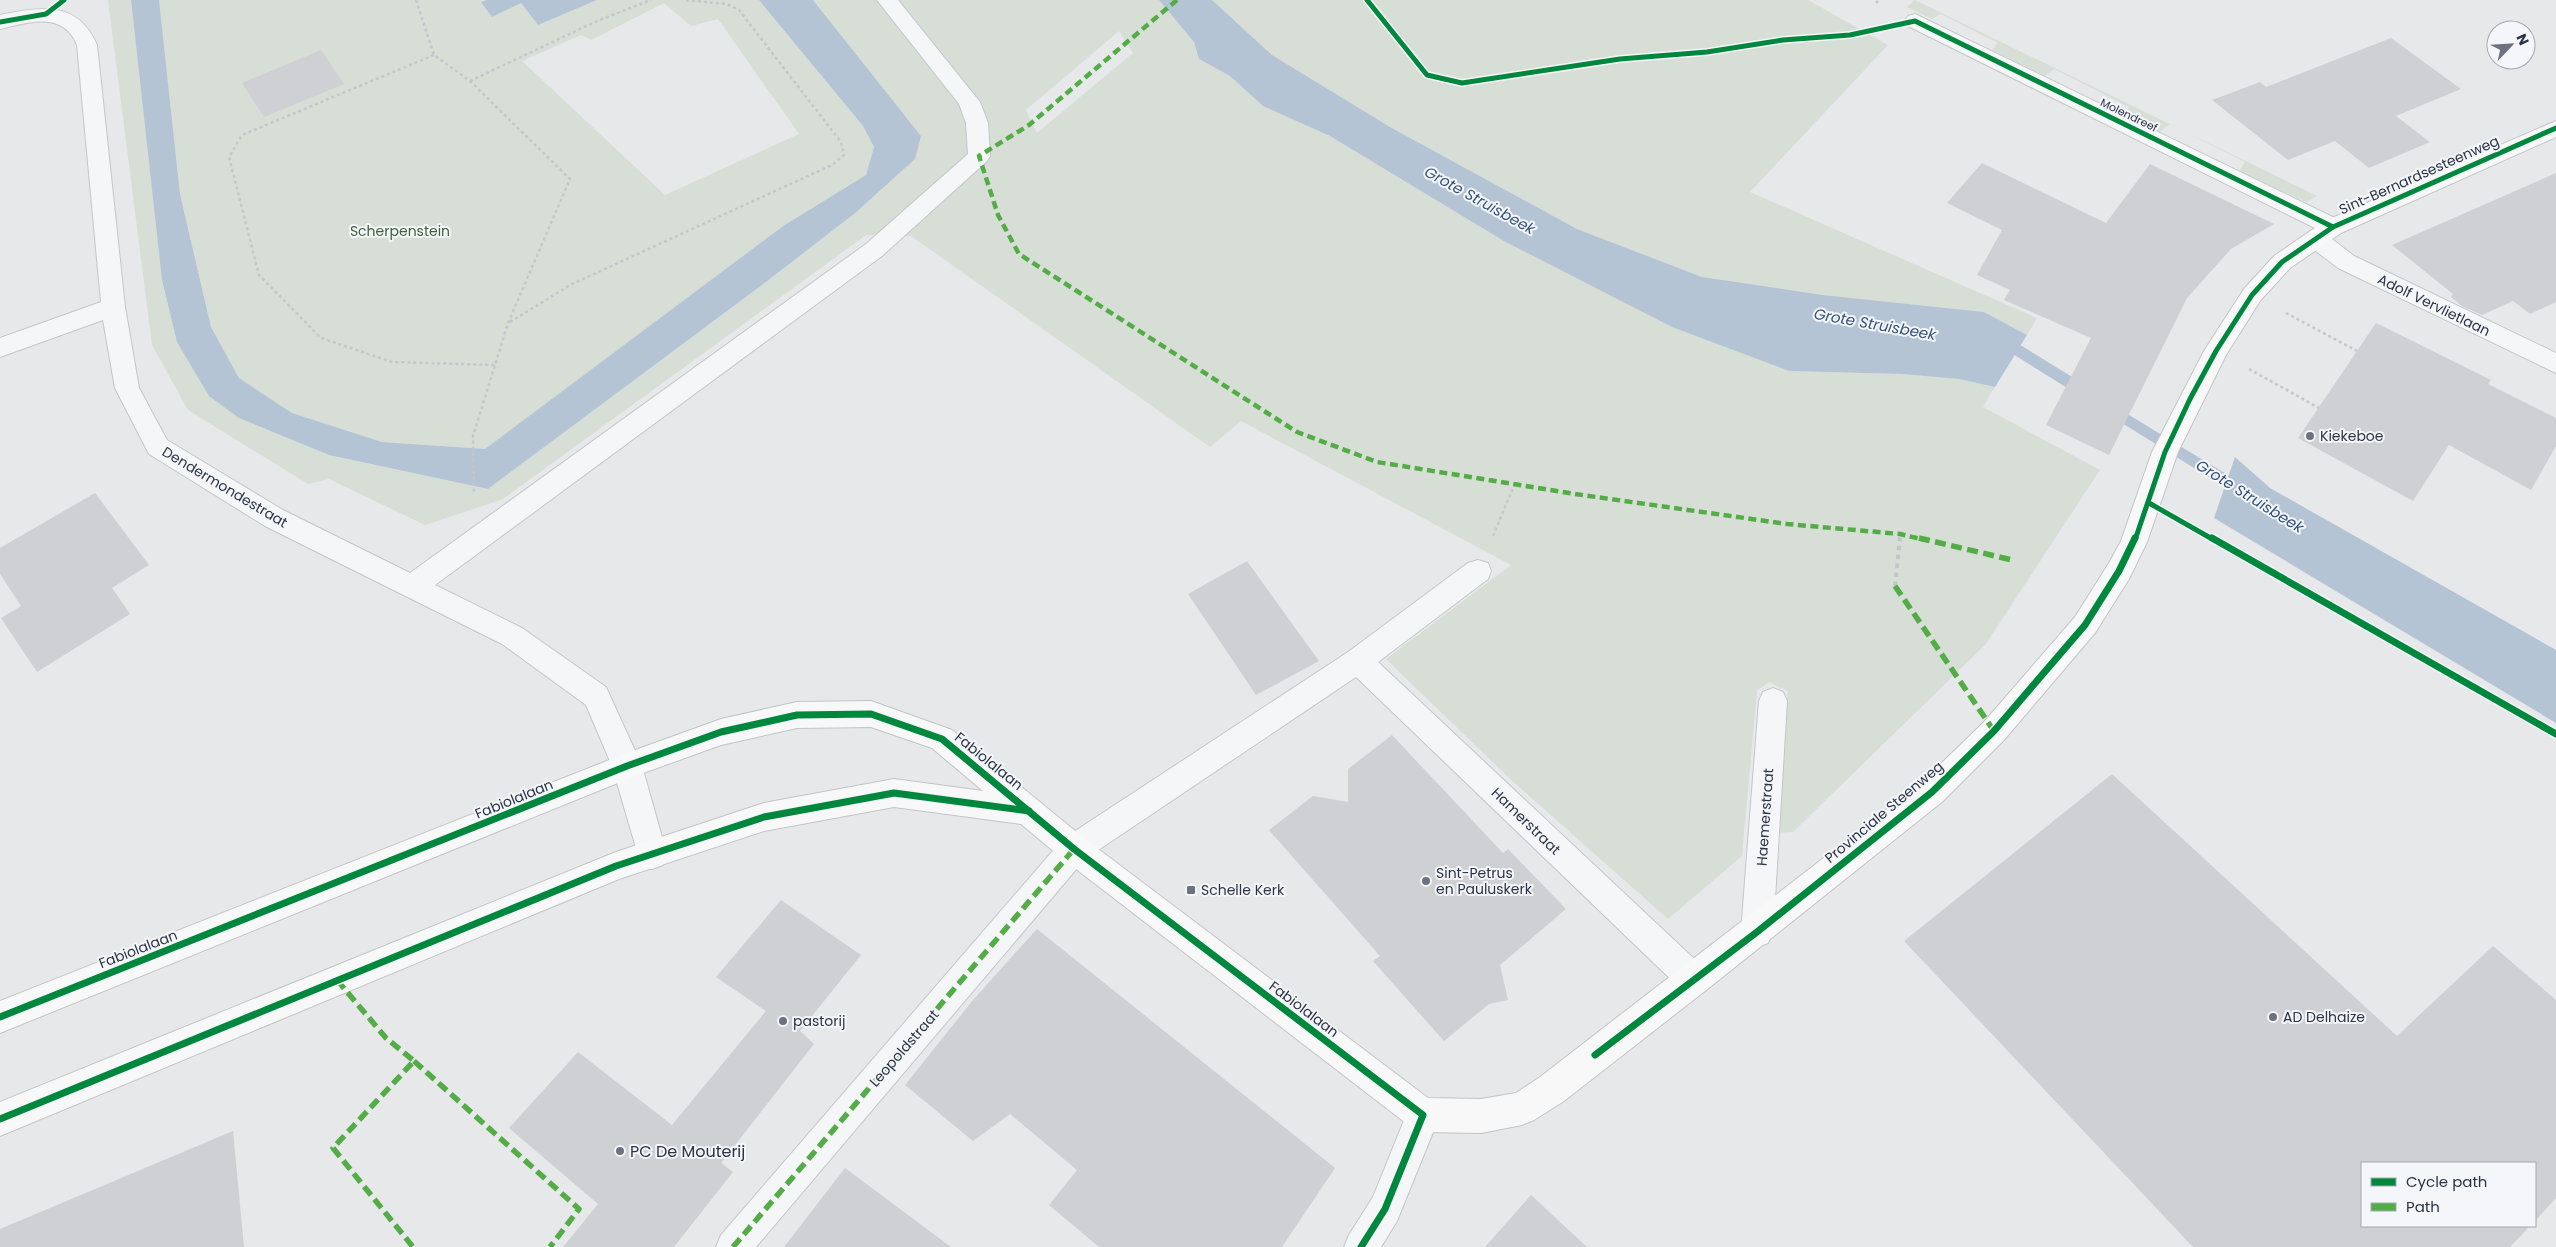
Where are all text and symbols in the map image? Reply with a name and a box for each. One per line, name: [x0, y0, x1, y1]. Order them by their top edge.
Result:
north arrow: [2486, 20, 2536, 70]
text: N: [2511, 31, 2534, 49]
street label: Molendreef: [2098, 94, 2161, 136]
street label: Sint-Bernardsesteenweg: [2336, 131, 2502, 219]
water label: Grote Struisbeek: [1421, 161, 1540, 240]
park label: Scherpenstein: [350, 221, 450, 241]
street label: Adolf Vervlietlaan: [2374, 269, 2494, 341]
water label: Grote Struisbeek: [1812, 303, 1939, 345]
place label: Kiekeboe: [2320, 426, 2384, 446]
marker: Kiekeboe: [2304, 430, 2316, 442]
street label: Dendermondestraat: [159, 442, 291, 532]
water label: Grote Struisbeek: [2192, 454, 2309, 538]
street label: Fabiolalaan: [951, 727, 1027, 795]
street label: Provinciale Steenweg: [1820, 756, 1948, 868]
street label: Haemerstraat: [1752, 768, 1778, 866]
street label: Fabiolalaan: [472, 774, 556, 824]
street label: Hamerstraat: [1487, 783, 1565, 859]
place label: Sint-Petrus en Pauluskerk: [1436, 863, 1533, 899]
marker: Sint-Petrus en Pauluskerk: [1420, 875, 1432, 887]
place label: Schelle Kerk: [1201, 880, 1285, 900]
marker: Schelle Kerk: [1185, 884, 1197, 896]
street label: Fabiolalaan: [96, 925, 180, 973]
street label: Fabiolalaan: [1265, 976, 1343, 1042]
street label: Leopoldstraat: [865, 1005, 943, 1091]
place label: AD Delhaize: [2283, 1007, 2365, 1027]
place label: pastorij: [793, 1011, 845, 1031]
marker: AD Delhaize: [2267, 1011, 2279, 1023]
marker: pastorij: [777, 1015, 789, 1027]
place label: PC De Mouterij: [630, 1140, 745, 1163]
marker: PC De Mouterij: [614, 1145, 626, 1157]
legend: [2361, 1162, 2536, 1227]
text: Cycle path: [2406, 1171, 2487, 1192]
text: Path: [2406, 1196, 2440, 1217]

